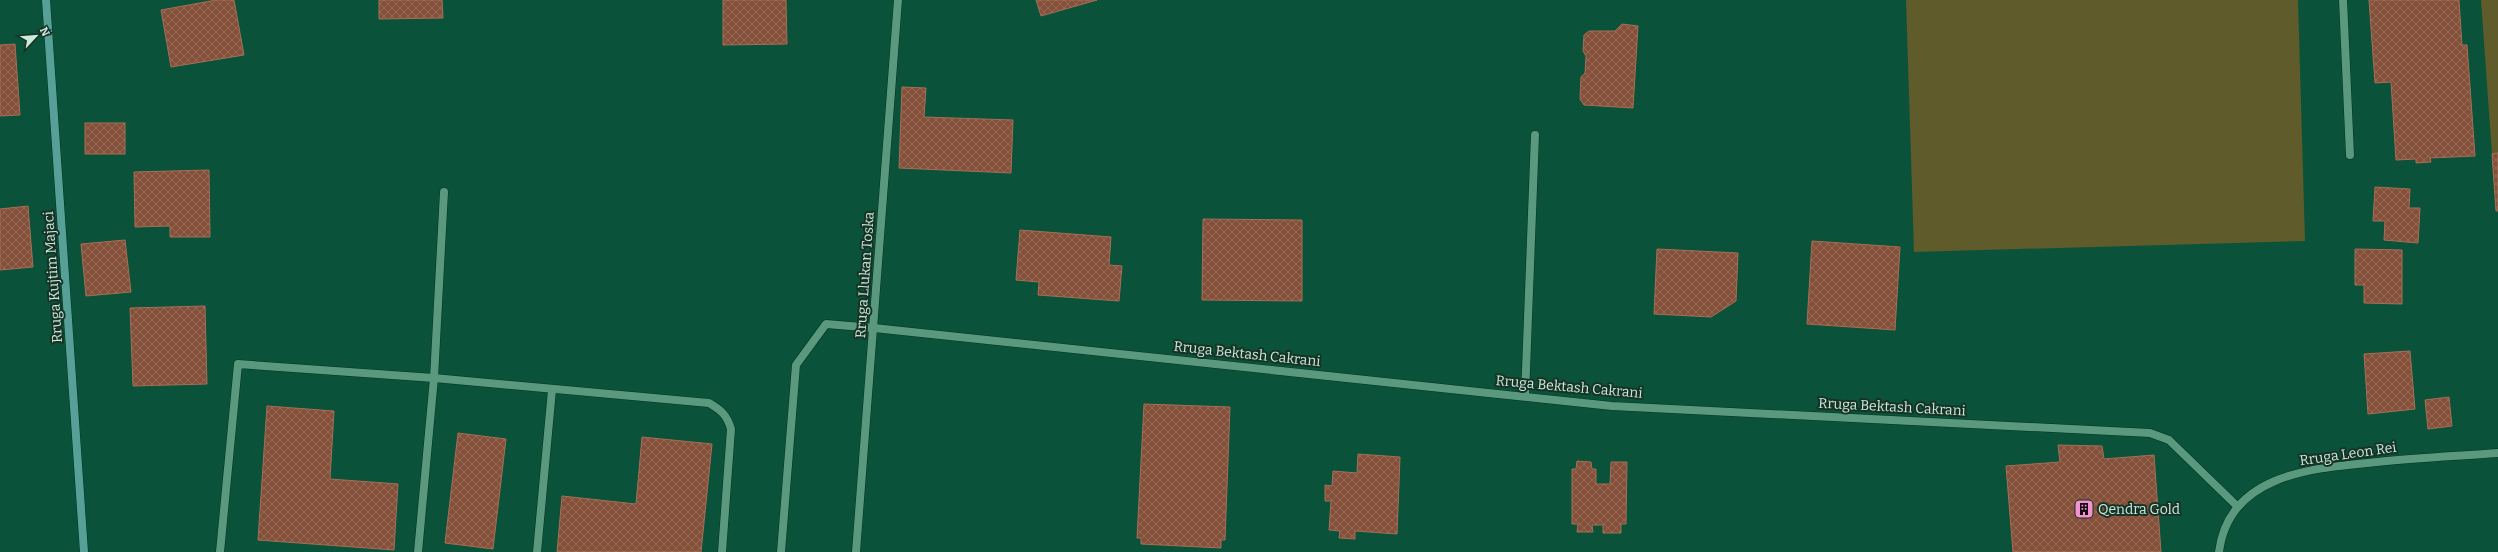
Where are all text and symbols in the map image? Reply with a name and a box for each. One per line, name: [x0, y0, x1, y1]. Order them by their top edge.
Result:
north arrow: [16, 16, 56, 56]
text: N: [37, 25, 52, 39]
street label: Rruga Kujtim Majaci: [40, 211, 66, 343]
street label: Rruga Llukan Toska: [852, 211, 878, 339]
street label: Rruga Bektash Cakrani: [1173, 338, 1321, 370]
street label: Rruga Bektash Cakrani: [1495, 372, 1643, 402]
street label: Rruga Bektash Cakrani: [1818, 395, 1966, 419]
street label: Rruga Leon Rei: [2298, 439, 2398, 469]
building icon: Qendra Gold: [2073, 498, 2095, 520]
place label: Qendra Gold: [2098, 501, 2180, 518]

